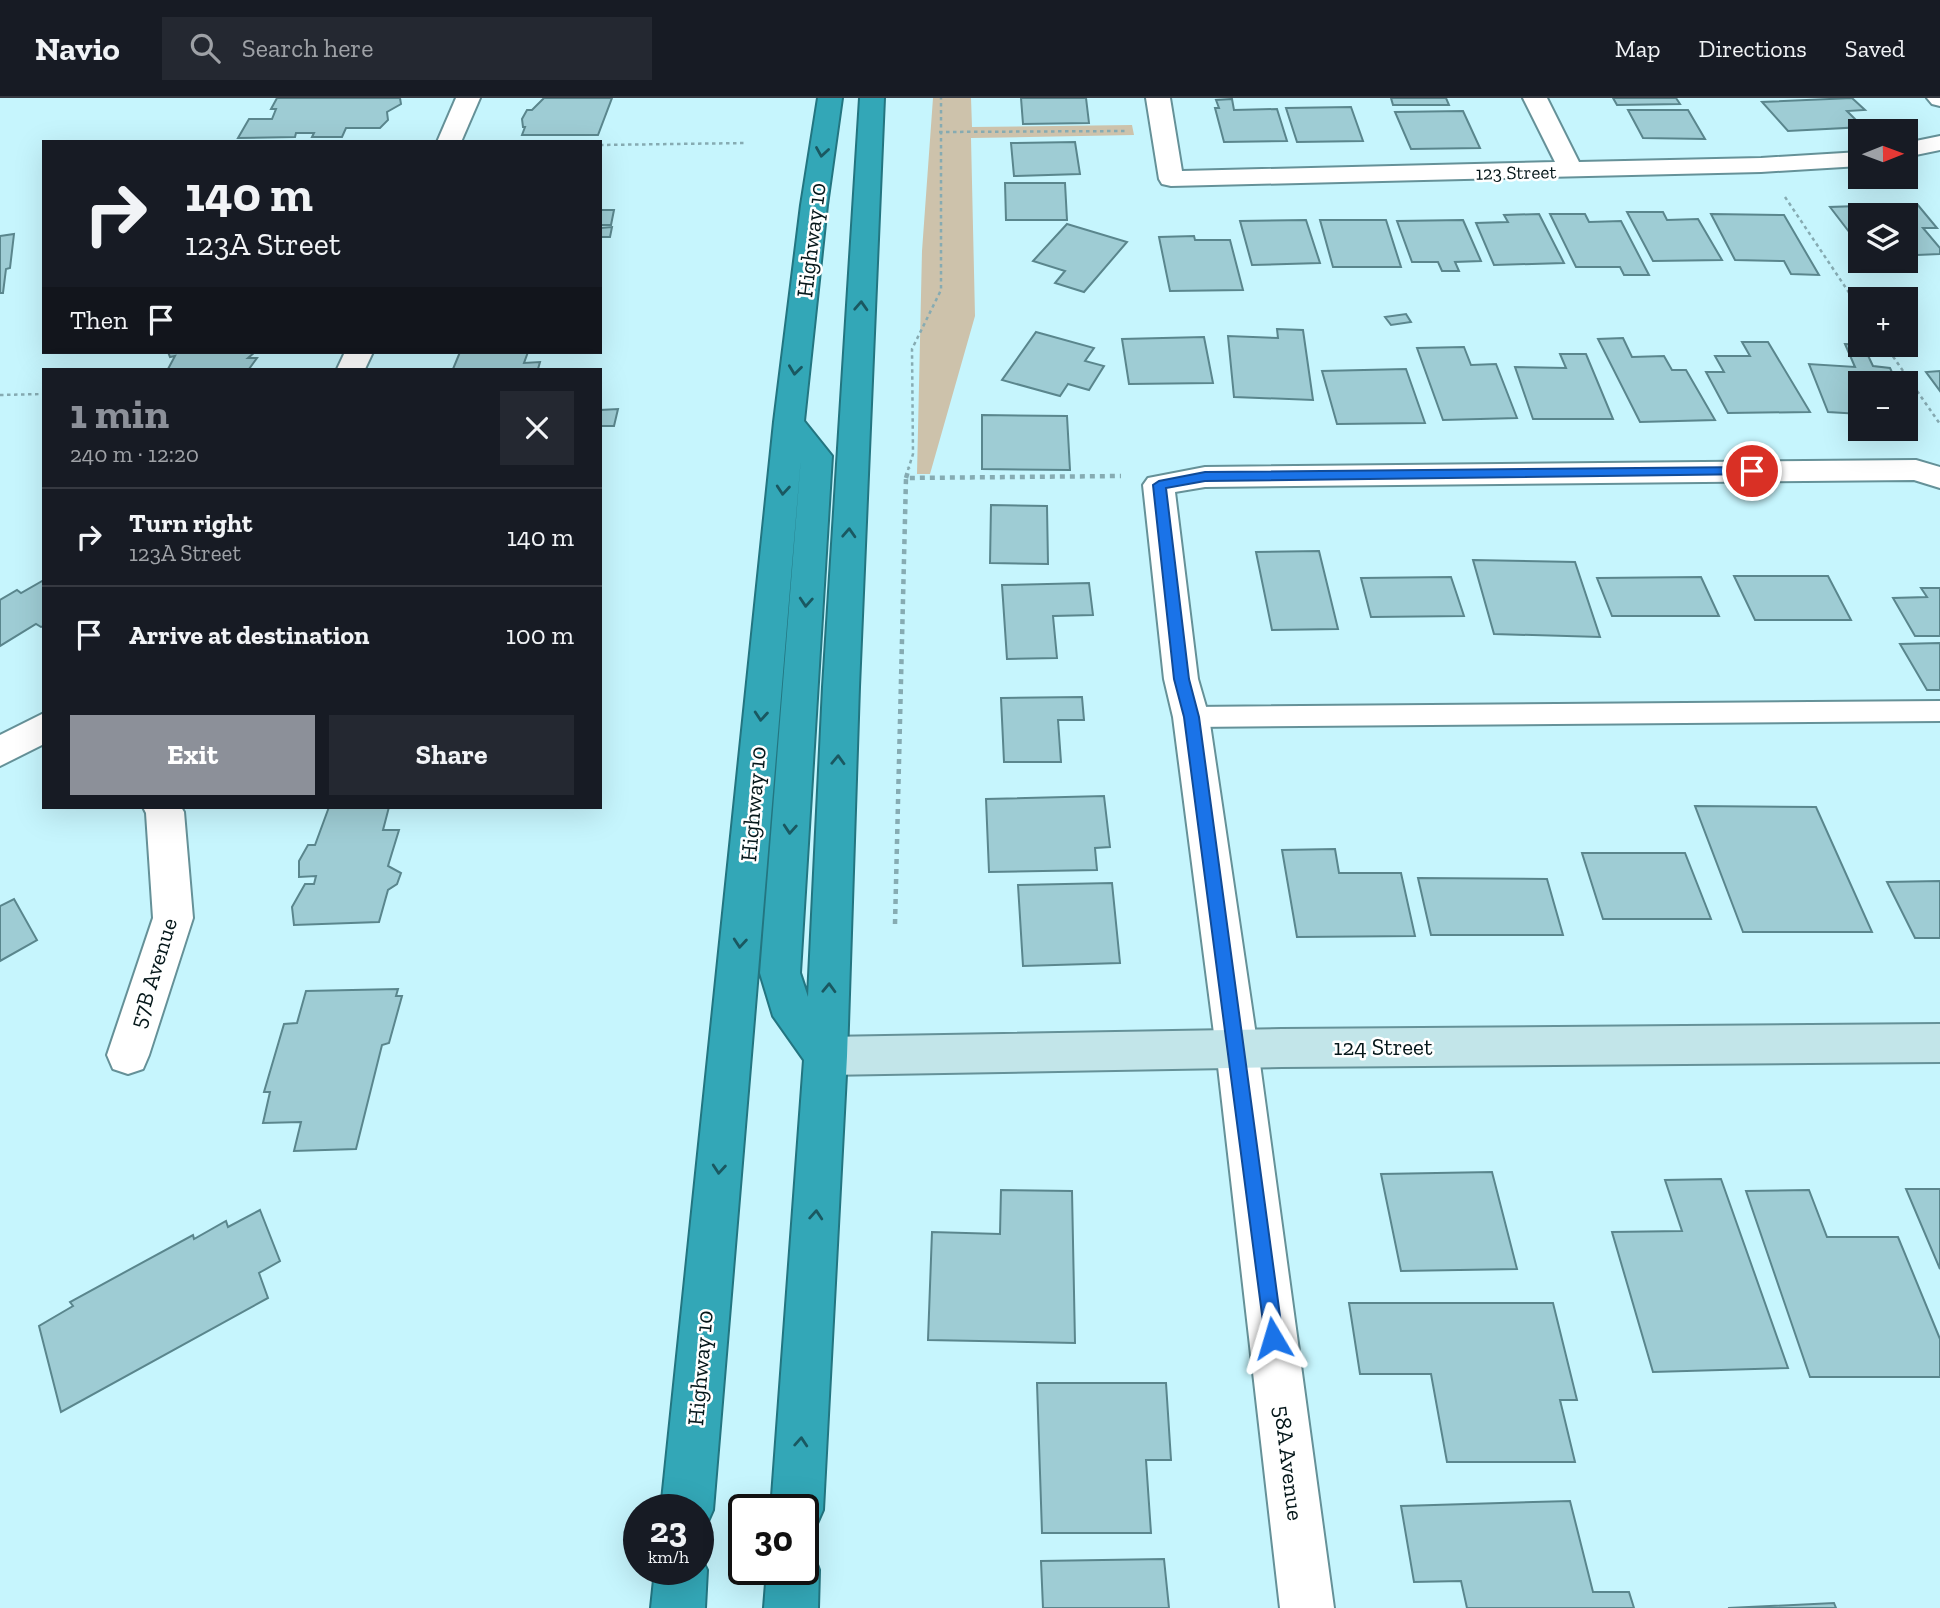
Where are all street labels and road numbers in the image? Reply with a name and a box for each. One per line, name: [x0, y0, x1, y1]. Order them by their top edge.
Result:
street label: 123 Street: [1475, 160, 1557, 185]
street label: Highway 10: [790, 181, 832, 299]
street label: Highway 10: [734, 745, 772, 863]
street label: 57B Avenue: [123, 914, 183, 1032]
street label: 124 Street: [1334, 1033, 1433, 1061]
street label: Highway 10: [681, 1309, 719, 1427]
street label: 58A Avenue: [1268, 1404, 1310, 1522]

